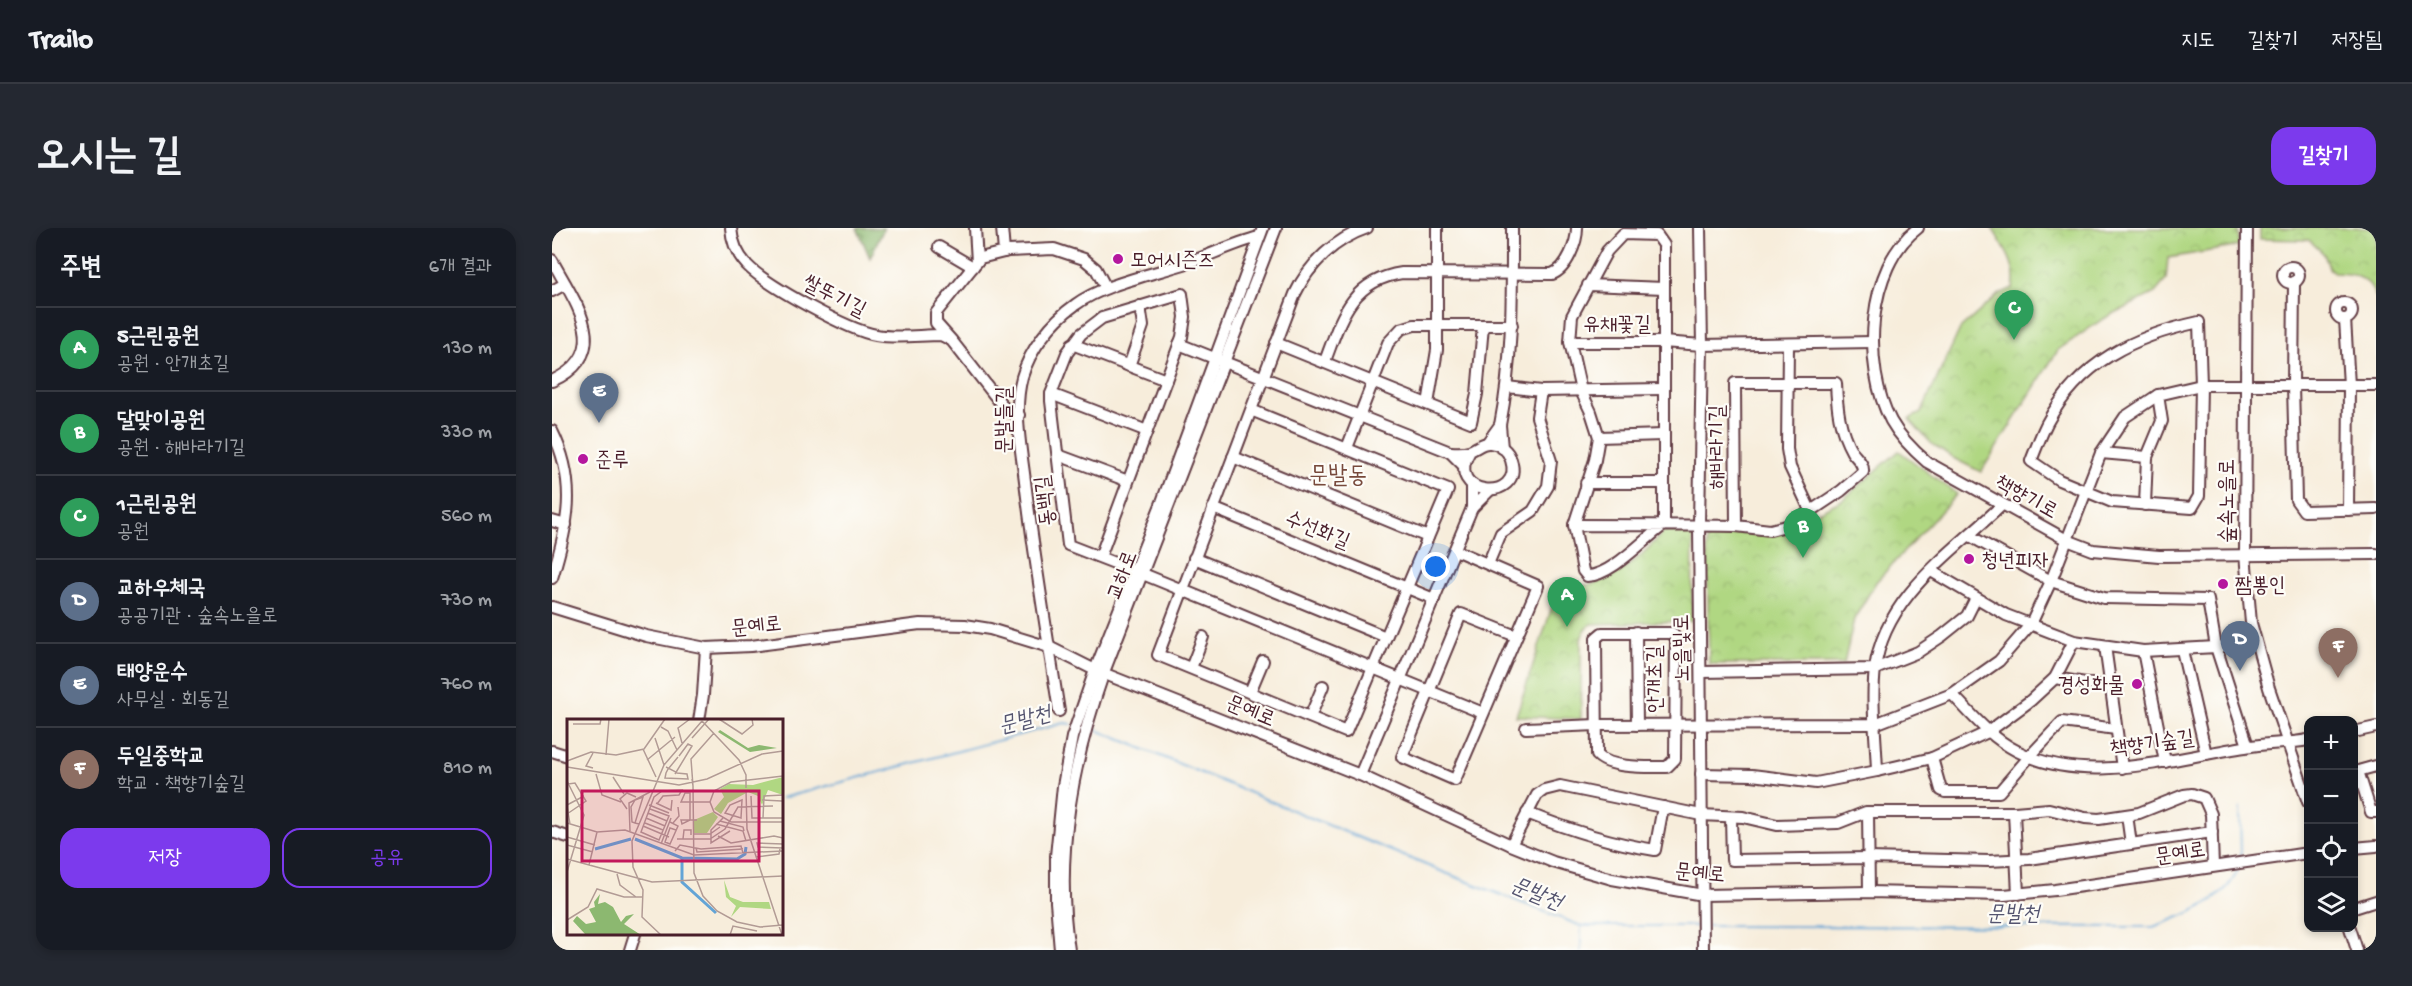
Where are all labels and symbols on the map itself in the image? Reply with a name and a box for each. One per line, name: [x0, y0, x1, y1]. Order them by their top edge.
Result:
place label: 모어시즌즈: [1130, 250, 1215, 275]
marker: 모어시즌즈: [1111, 252, 1125, 266]
street label: 쌀뚜기길: [798, 272, 869, 325]
pin: C: [1994, 291, 2034, 340]
street label: 유채꽃길: [1583, 314, 1651, 339]
pin: E: [580, 374, 618, 423]
street label: 문발들길: [994, 386, 1019, 454]
street label: 해바라기길: [1707, 405, 1732, 489]
place label: 준루: [595, 450, 629, 475]
marker: 준루: [576, 452, 590, 466]
street label: 숲속노을로: [2216, 459, 2242, 543]
district label: 문발동: [1309, 463, 1367, 492]
street label: 책향기로: [1990, 472, 2061, 526]
street label: 동백길: [1032, 474, 1063, 527]
street label: 수선화길: [1281, 508, 1353, 557]
pin: B: [1784, 508, 1822, 558]
street label: 교하로: [1104, 548, 1145, 604]
place label: 청년피자: [1981, 550, 2049, 575]
your location: [1421, 552, 1450, 581]
marker: 청년피자: [1962, 552, 1976, 566]
place label: 짬뽕인: [2235, 575, 2286, 600]
marker: 짬뽕인: [2216, 577, 2230, 591]
pin: A: [1548, 578, 1586, 627]
street label: 문예로: [730, 613, 783, 644]
street label: 노을빛로: [1671, 614, 1698, 682]
pin: D: [2220, 622, 2260, 671]
pin: F: [2318, 628, 2358, 678]
street label: 안개초길: [1644, 645, 1671, 713]
place label: 경성화물: [2057, 675, 2125, 700]
marker: 경성화물: [2130, 677, 2144, 691]
street label: 문예로: [1222, 692, 1278, 734]
water label: 문발천: [996, 702, 1056, 741]
inset map: [567, 719, 783, 935]
street label: 책향기숲길: [2109, 727, 2196, 764]
street label: 문예로: [2154, 839, 2208, 872]
street label: 문예로: [1673, 861, 1726, 890]
water label: 문발천: [1506, 874, 1567, 919]
water label: 문발천: [1986, 903, 2042, 929]

